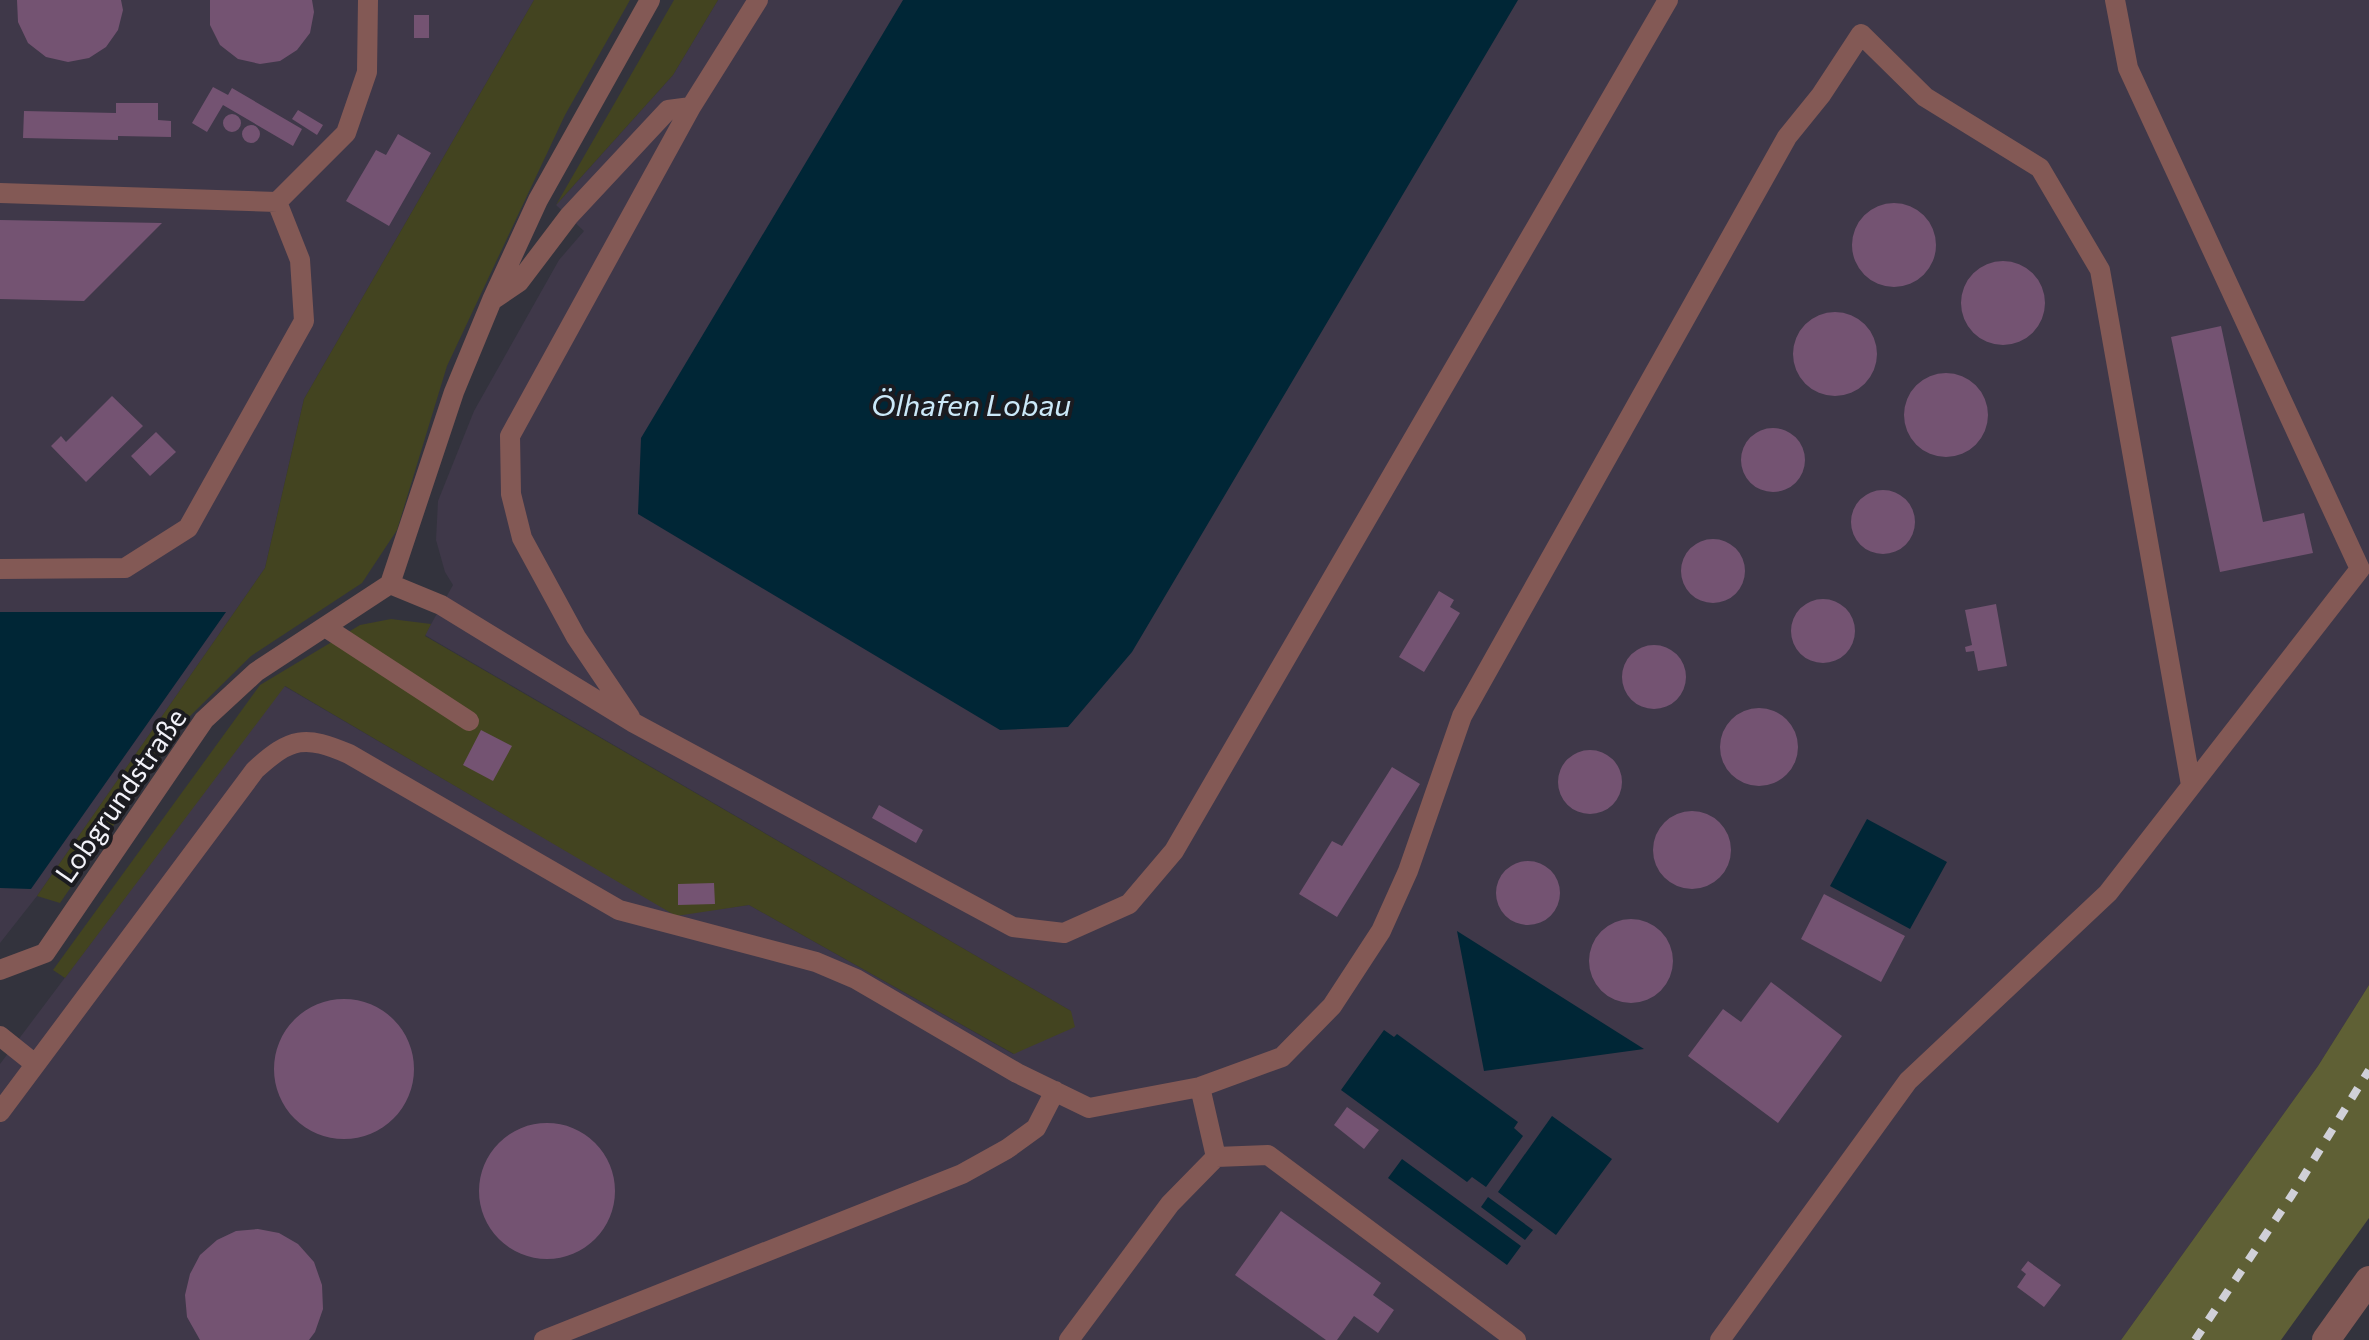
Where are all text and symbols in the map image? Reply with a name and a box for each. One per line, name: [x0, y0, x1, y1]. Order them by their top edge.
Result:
water label: Ölhafen Lobau: [871, 385, 1071, 422]
street label: Lobgrundstraße: [47, 701, 193, 889]

